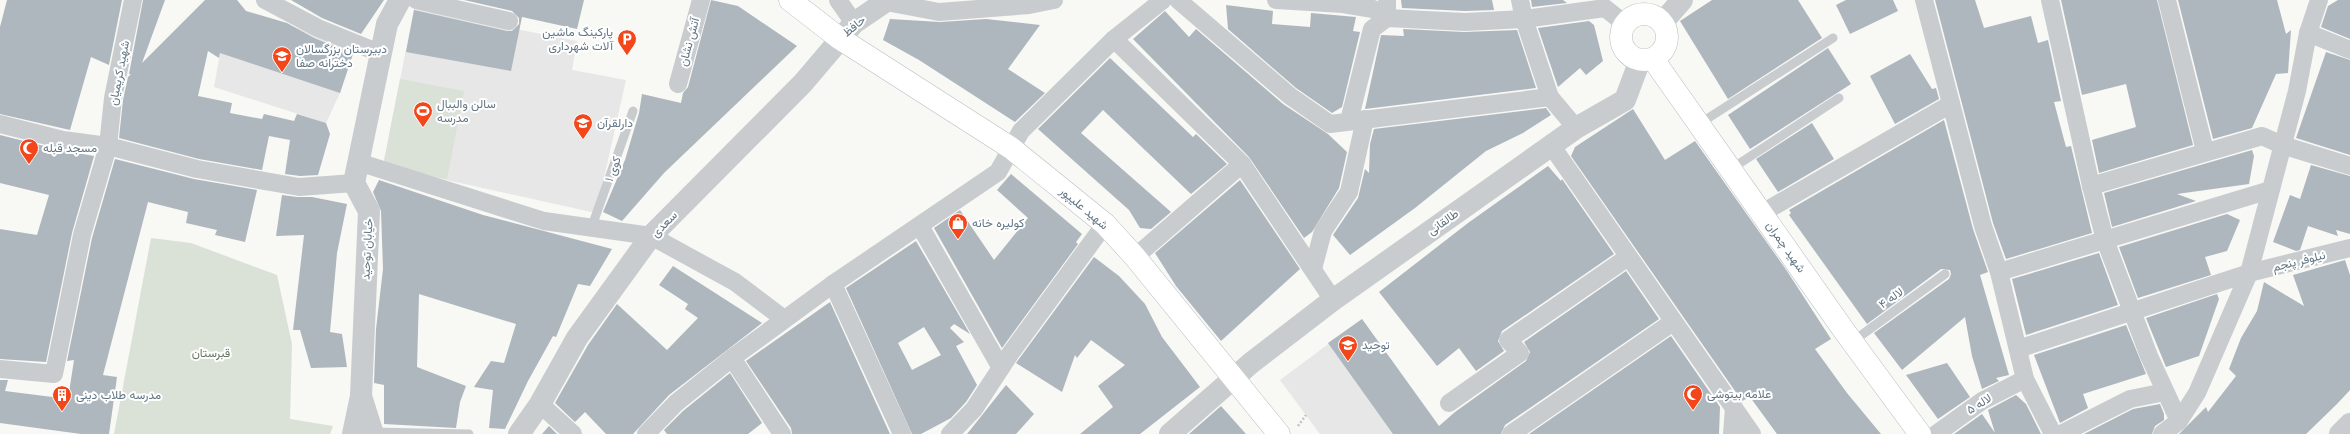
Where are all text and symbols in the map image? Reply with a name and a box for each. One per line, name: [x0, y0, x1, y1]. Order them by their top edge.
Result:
street label: حافظ: [840, 12, 868, 40]
street label: آتش نشان: [676, 15, 703, 68]
place label: پارکینگ ماشین آلات شهرداری: [542, 25, 614, 54]
parking icon: پارکینگ ماشین آلات شهرداری: [616, 28, 638, 56]
street label: شهید کریمیان: [106, 39, 133, 107]
place label: دبیرستان بزرگسالان دخترانه صفا: [296, 42, 387, 71]
school or university icon: دبیرستان بزرگسالان دخترانه صفا: [271, 45, 293, 73]
place label: سالن والببال مدرسه: [437, 97, 496, 126]
sports icon: سالن والببال مدرسه: [412, 100, 434, 128]
school or university icon: دارلقرآن: [572, 112, 594, 140]
place label: دارلقرآن: [597, 116, 633, 131]
mosque icon: مسجد قبله: [18, 137, 40, 165]
place label: مسجد قبله: [43, 141, 97, 155]
street label: کوی ۱: [602, 154, 625, 184]
street label: شهید علیپور: [1056, 183, 1111, 233]
street label: طالقانی: [1425, 206, 1462, 239]
street label: سعدی: [648, 208, 681, 241]
shop icon: کولیره خانه: [947, 212, 969, 240]
place label: کولیره خانه: [972, 216, 1024, 231]
street label: خیابان توحید: [358, 218, 377, 280]
street label: شهید چمران: [1762, 219, 1809, 276]
street label: نیلوفر پنجم: [2271, 248, 2327, 275]
street label: لاله ۴: [1876, 284, 1906, 312]
school or university icon: توحید: [1337, 334, 1359, 362]
place label: توحید: [1362, 338, 1390, 353]
park label: قبرستان: [192, 346, 230, 361]
mosque icon: علامه بیتوشی: [1682, 383, 1704, 411]
building icon: مدرسه طلاب دینی: [51, 384, 73, 412]
place label: علامه بیتوشی: [1707, 387, 1771, 402]
place label: مدرسه طلاب دینی: [76, 388, 161, 403]
street label: لاله ۵: [1964, 391, 1994, 417]

